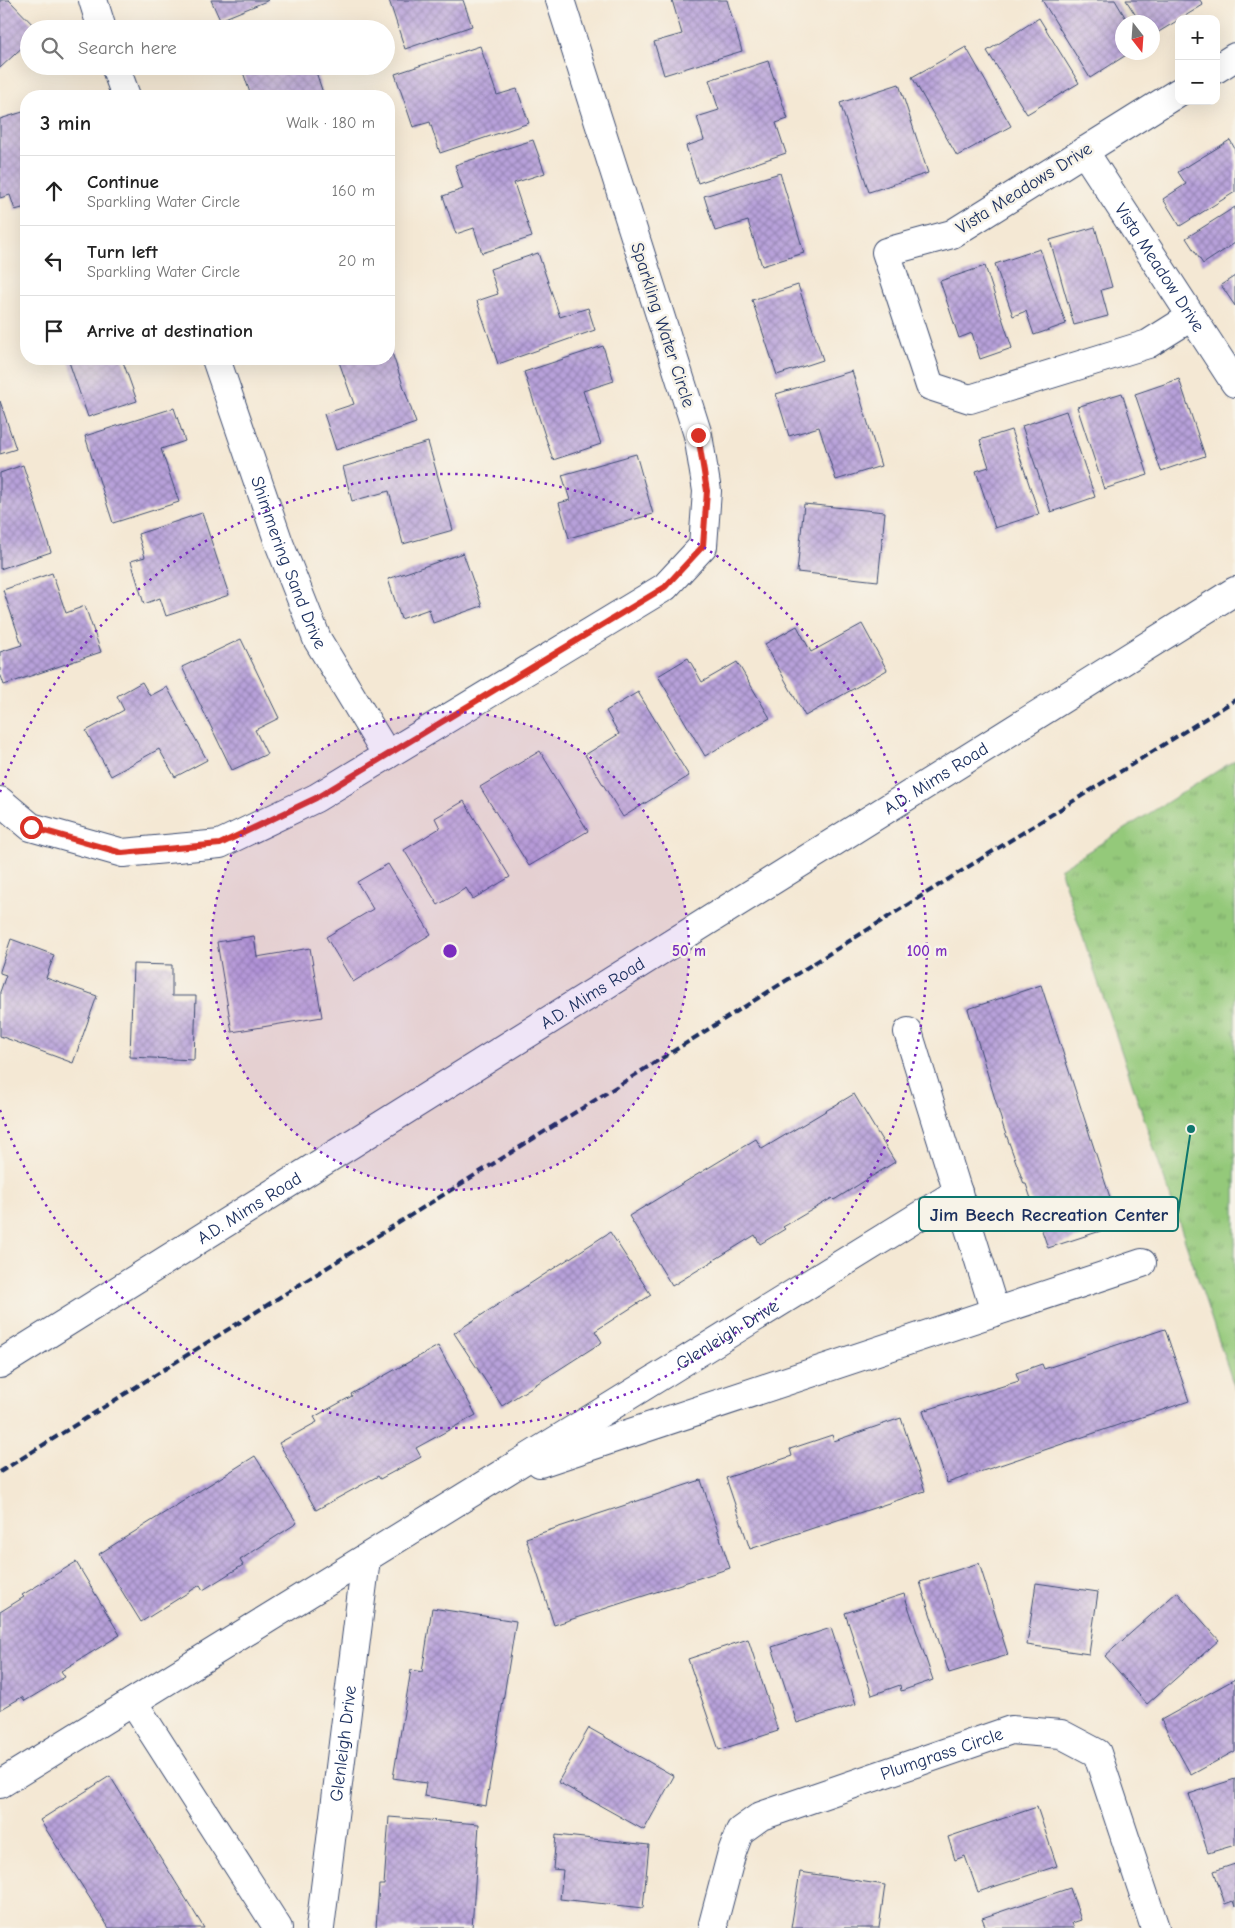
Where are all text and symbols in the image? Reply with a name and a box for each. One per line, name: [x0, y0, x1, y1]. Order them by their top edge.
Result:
north arrow: [1115, 15, 1160, 60]
map controls: [1175, 15, 1220, 105]
button: +: [1175, 15, 1220, 60]
search box: [20, 20, 395, 75]
icon: search: [38, 34, 66, 62]
text: Search here: [78, 37, 177, 59]
button: −: [1175, 60, 1220, 105]
text: 3 min: [40, 111, 91, 135]
text: Walk · 180 m: [286, 114, 375, 132]
street label: Vista Meadows Drive: [952, 138, 1096, 239]
text: Continue: [87, 171, 159, 193]
icon: ahead: [40, 177, 68, 205]
text: 160 m: [332, 182, 375, 200]
text: Sparkling Water Circle: [87, 193, 240, 211]
street label: Vista Meadow Drive: [1110, 200, 1209, 336]
street label: Sparkling Water Circle: [626, 240, 699, 410]
text: Turn left: [87, 241, 158, 263]
icon: left: [40, 247, 68, 275]
text: 20 m: [338, 252, 375, 270]
text: Sparkling Water Circle: [87, 263, 240, 281]
icon: arrive: [40, 317, 68, 345]
text: Arrive at destination: [87, 320, 253, 342]
route end: [687, 424, 710, 447]
street label: Shimmering Sand Drive: [246, 474, 331, 653]
street label: A.D. Mims Road: [880, 738, 992, 819]
route start: [20, 816, 43, 839]
centre of rings: [441, 942, 459, 960]
text: 50 m: [672, 942, 706, 960]
text: 100 m: [907, 942, 947, 960]
street label: A.D. Mims Road: [537, 953, 649, 1034]
street label: A.D. Mims Road: [193, 1168, 306, 1249]
callout: Jim Beech Recreation Center: [919, 1197, 1178, 1231]
text: Jim Beech Recreation Center: [930, 1204, 1169, 1226]
street label: Glenleigh Drive: [672, 1295, 783, 1375]
street label: Glenleigh Drive: [326, 1684, 361, 1803]
street label: Plumgrass Circle: [878, 1724, 1006, 1785]

